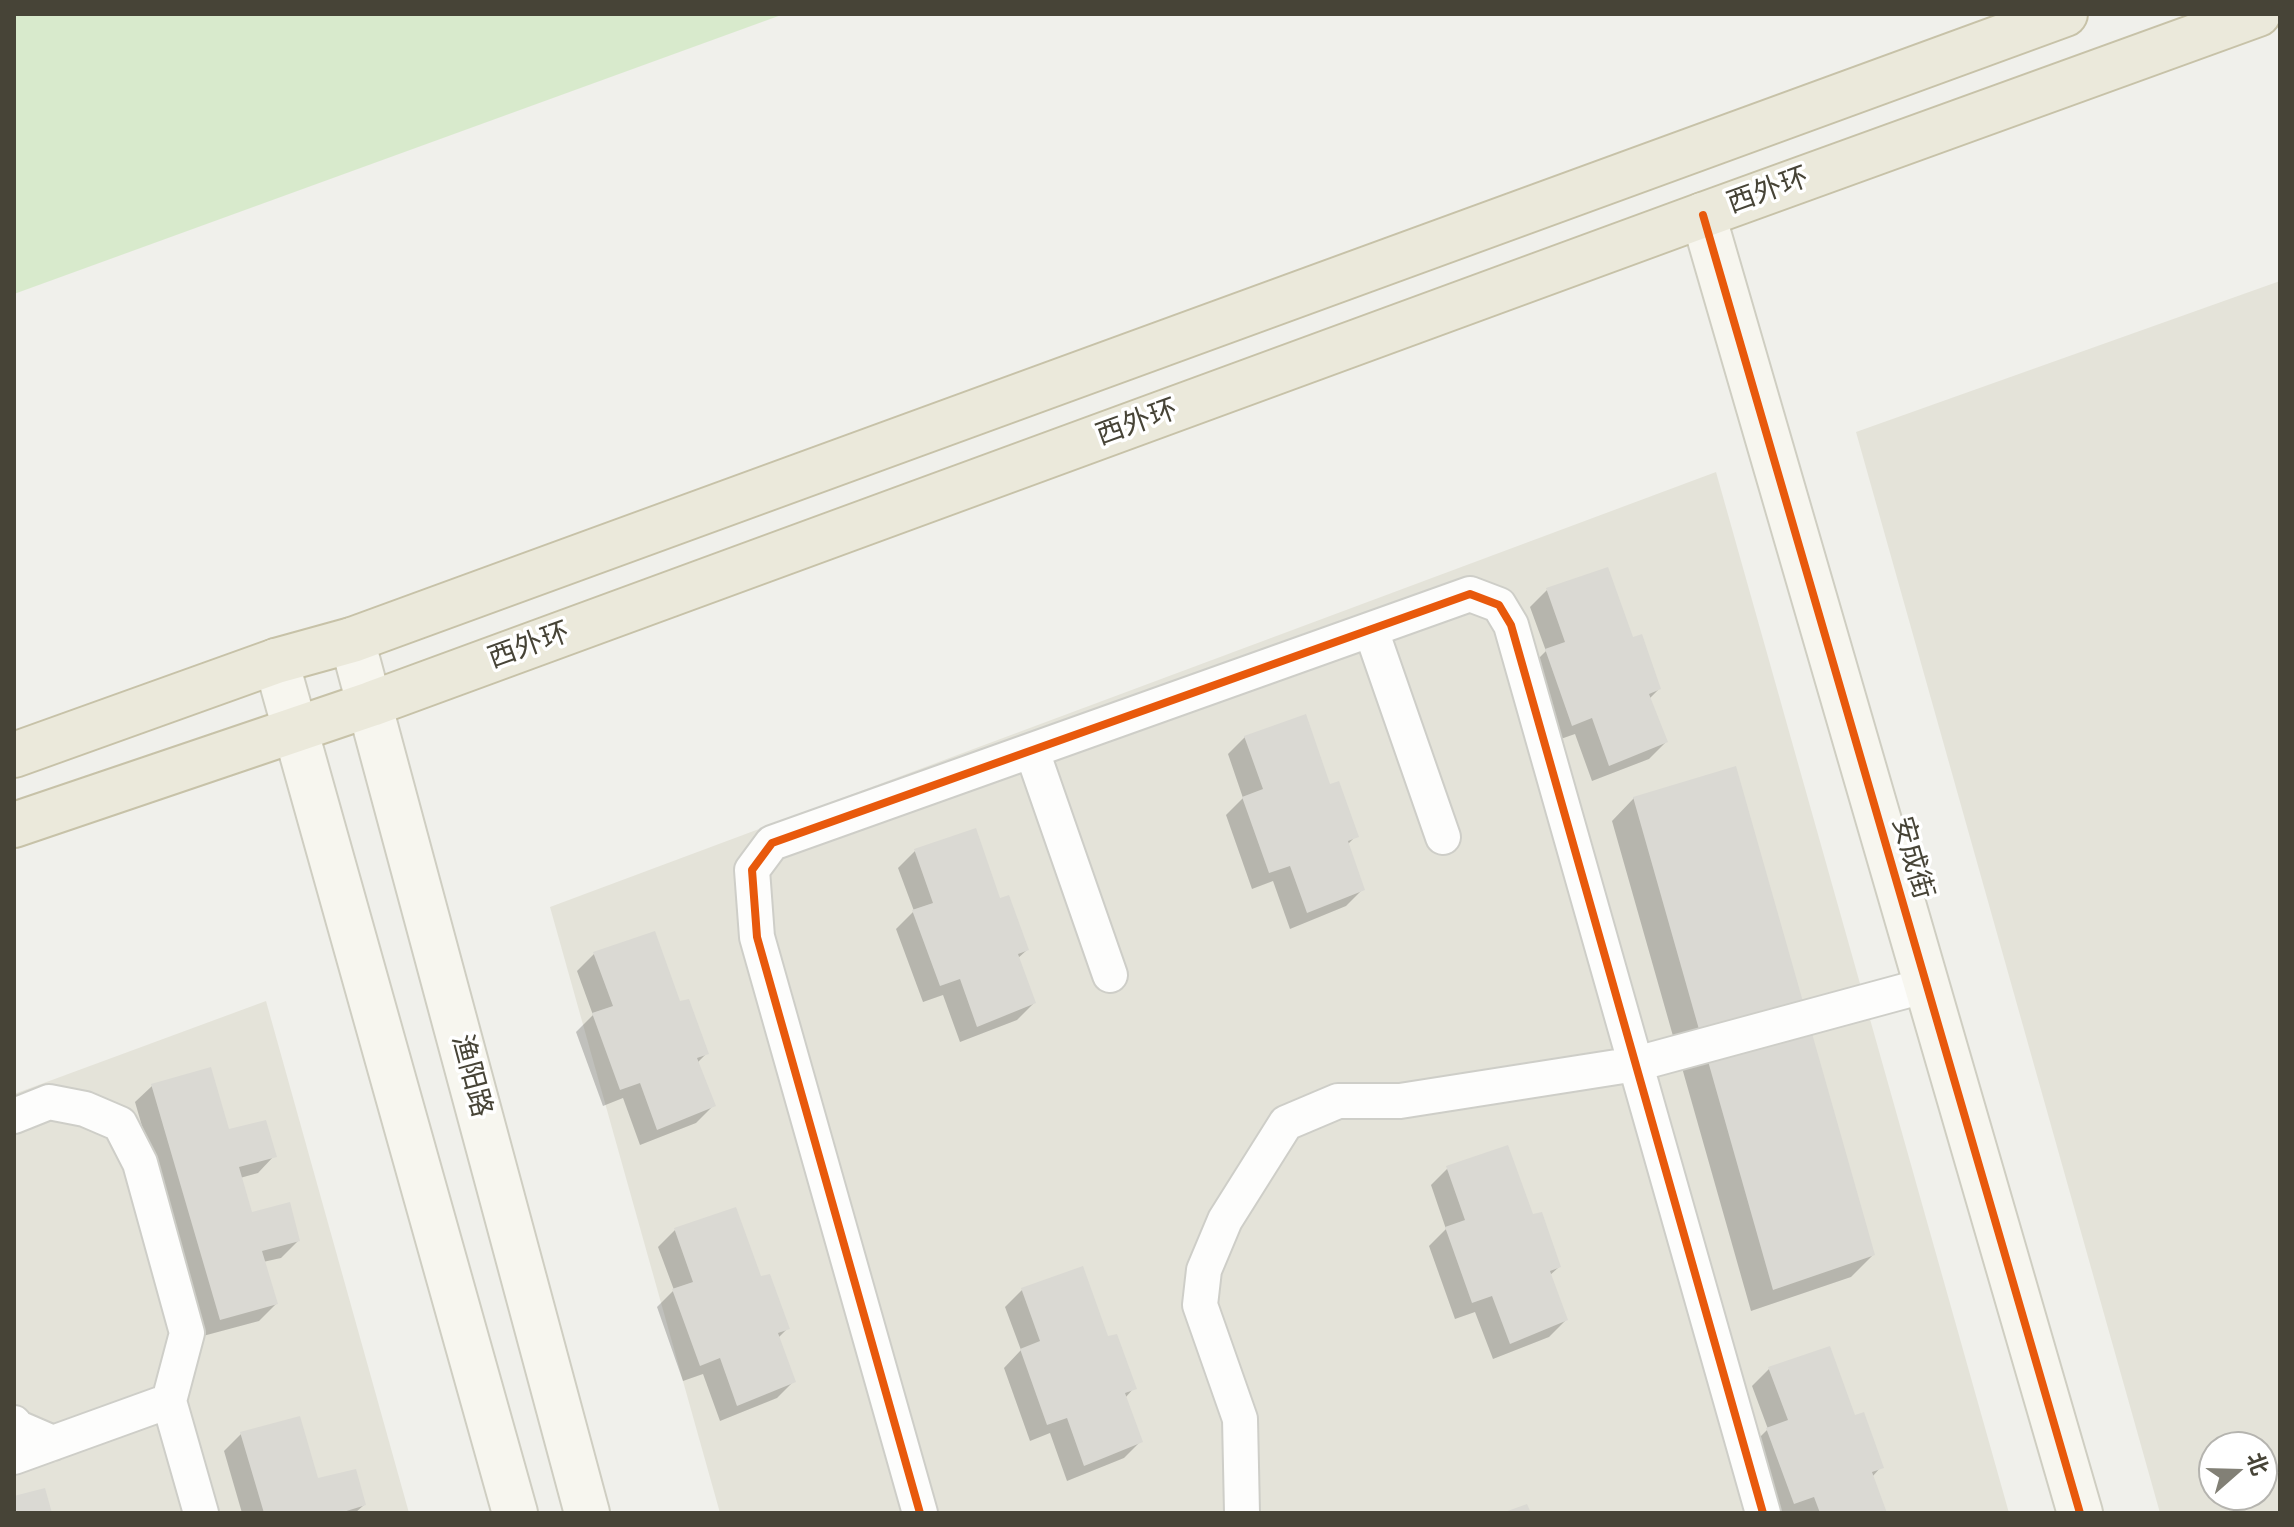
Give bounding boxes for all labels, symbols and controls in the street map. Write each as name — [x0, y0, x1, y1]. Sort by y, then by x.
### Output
street label: 西外环 — [1723, 161, 1813, 221]
street label: 西外环 — [1092, 393, 1182, 453]
street label: 西外环 — [484, 616, 574, 676]
street label: 安成街 — [1884, 813, 1940, 903]
street label: 渔阳路 — [444, 1031, 498, 1121]
north arrow — [2198, 1431, 2278, 1511]
text: 北 — [2241, 1448, 2277, 1479]

